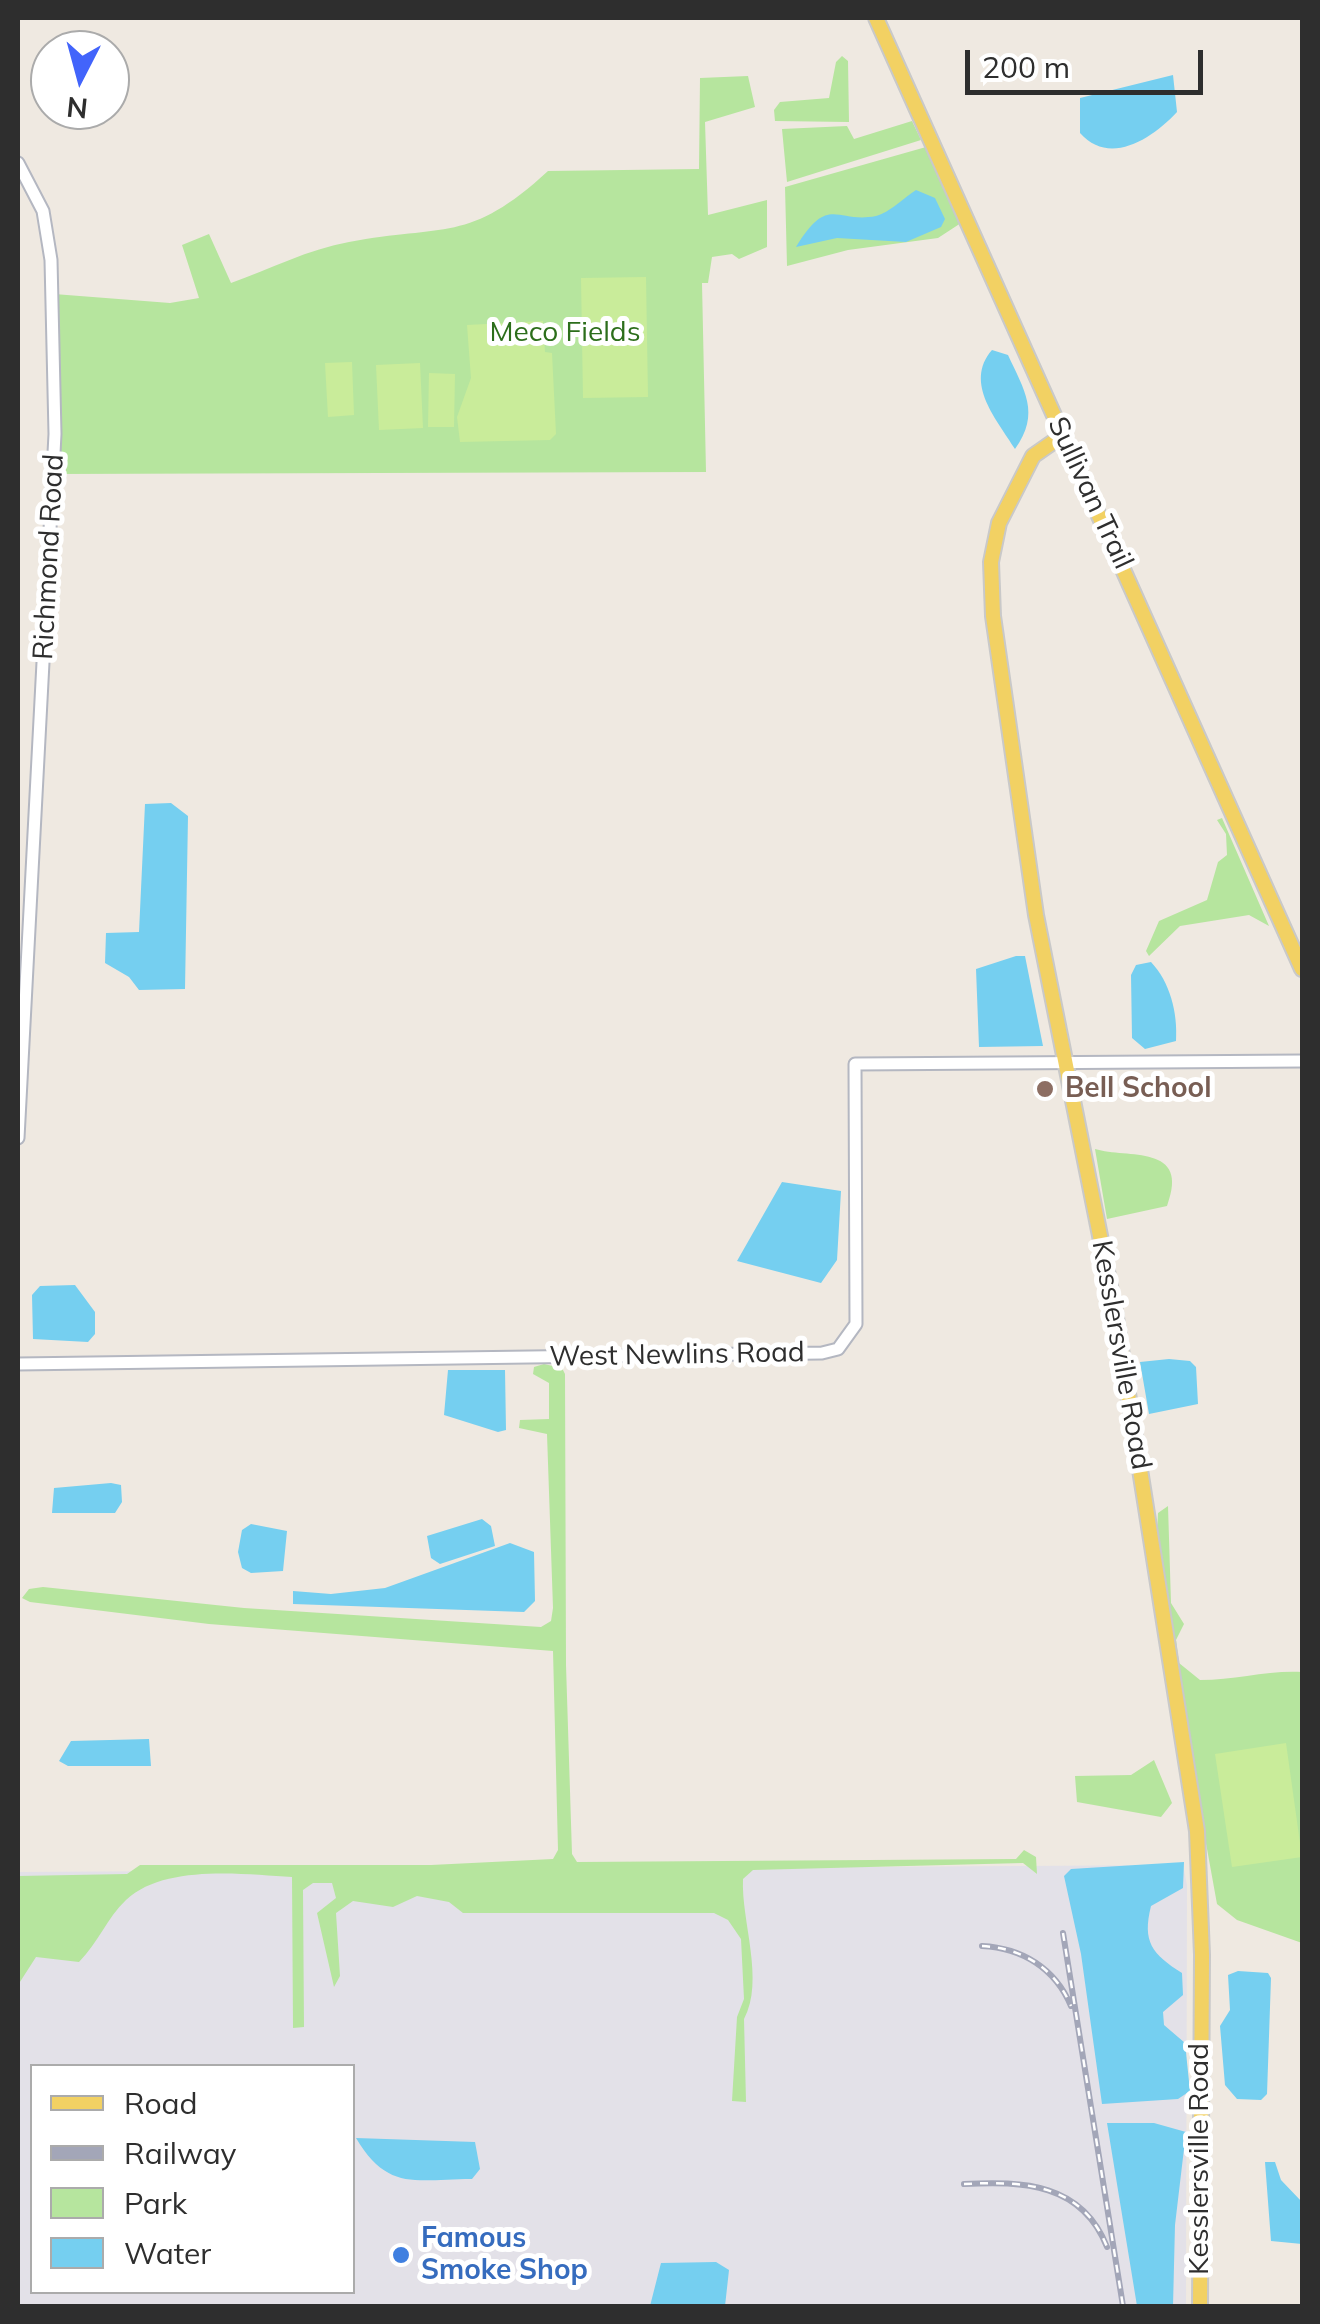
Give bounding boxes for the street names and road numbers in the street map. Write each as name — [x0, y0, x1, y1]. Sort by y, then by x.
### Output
street label: Sullivan Trail — [1040, 412, 1140, 574]
street label: Richmond Road — [27, 453, 71, 661]
street label: Kesslersville Road — [1084, 1238, 1158, 1472]
street label: West Newlins Road — [549, 1336, 805, 1374]
street label: Kesslersville Road — [1183, 2043, 1217, 2275]

